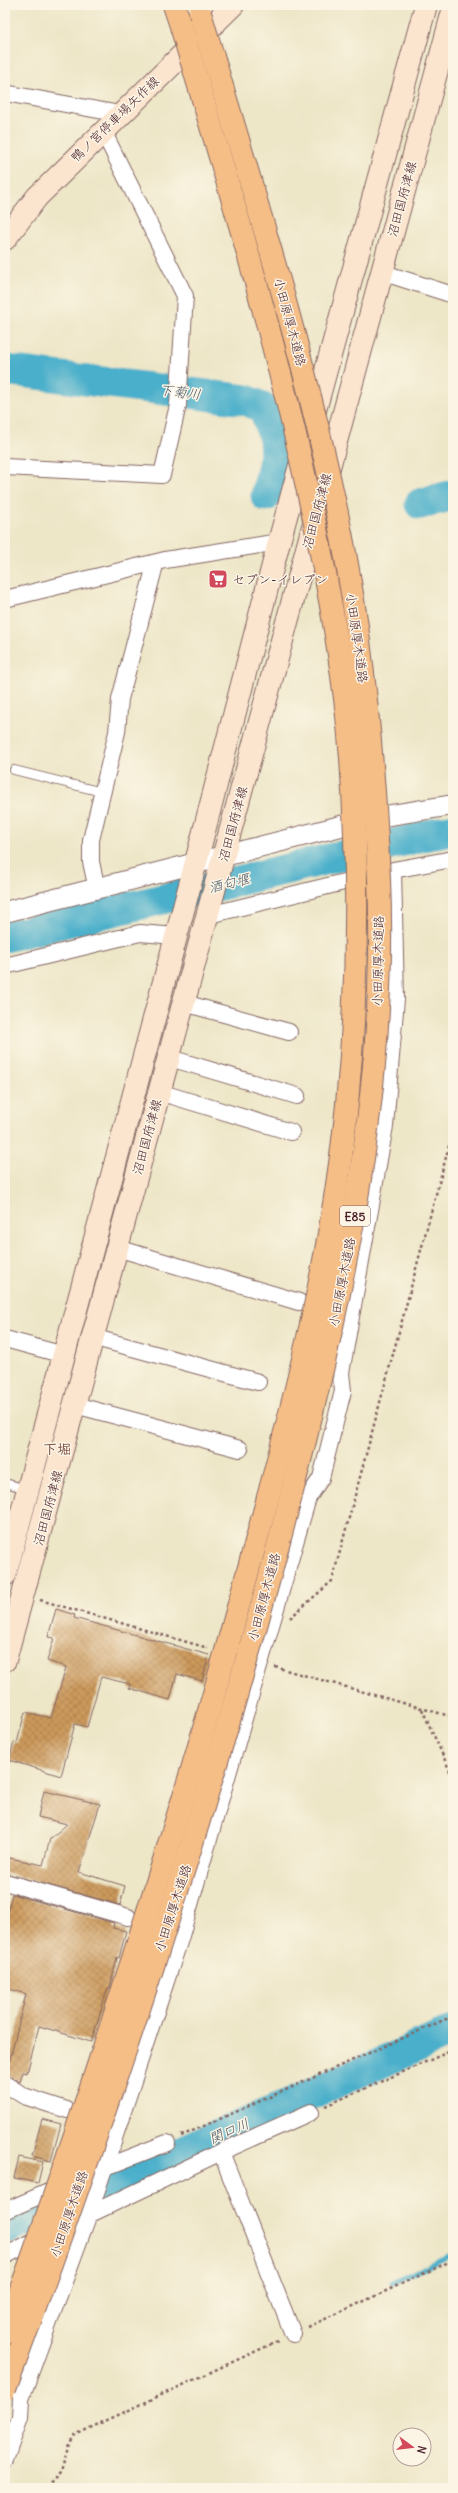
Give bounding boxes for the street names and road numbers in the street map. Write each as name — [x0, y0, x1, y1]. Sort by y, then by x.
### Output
street label: 鴨ノ宮停車場矢作線 — [67, 72, 164, 166]
street label: 沼田国府津線 — [384, 158, 421, 239]
street label: 小田原厚木道路 — [270, 276, 310, 368]
street label: 沼田国府津線 — [299, 470, 336, 551]
street label: 小田原厚木道路 — [342, 592, 372, 684]
street label: 沼田国府津線 — [215, 783, 252, 864]
street label: 小田原厚木道路 — [369, 915, 387, 1007]
street label: 沼田国府津線 — [129, 1096, 166, 1177]
road number: E85 — [340, 1206, 370, 1226]
street label: 小田原厚木道路 — [325, 1236, 359, 1328]
street label: 沼田国府津線 — [30, 1467, 67, 1548]
street label: 小田原厚木道路 — [244, 1551, 284, 1643]
street label: 小田原厚木道路 — [151, 1862, 195, 1954]
street label: 小田原厚木道路 — [46, 2168, 92, 2260]

